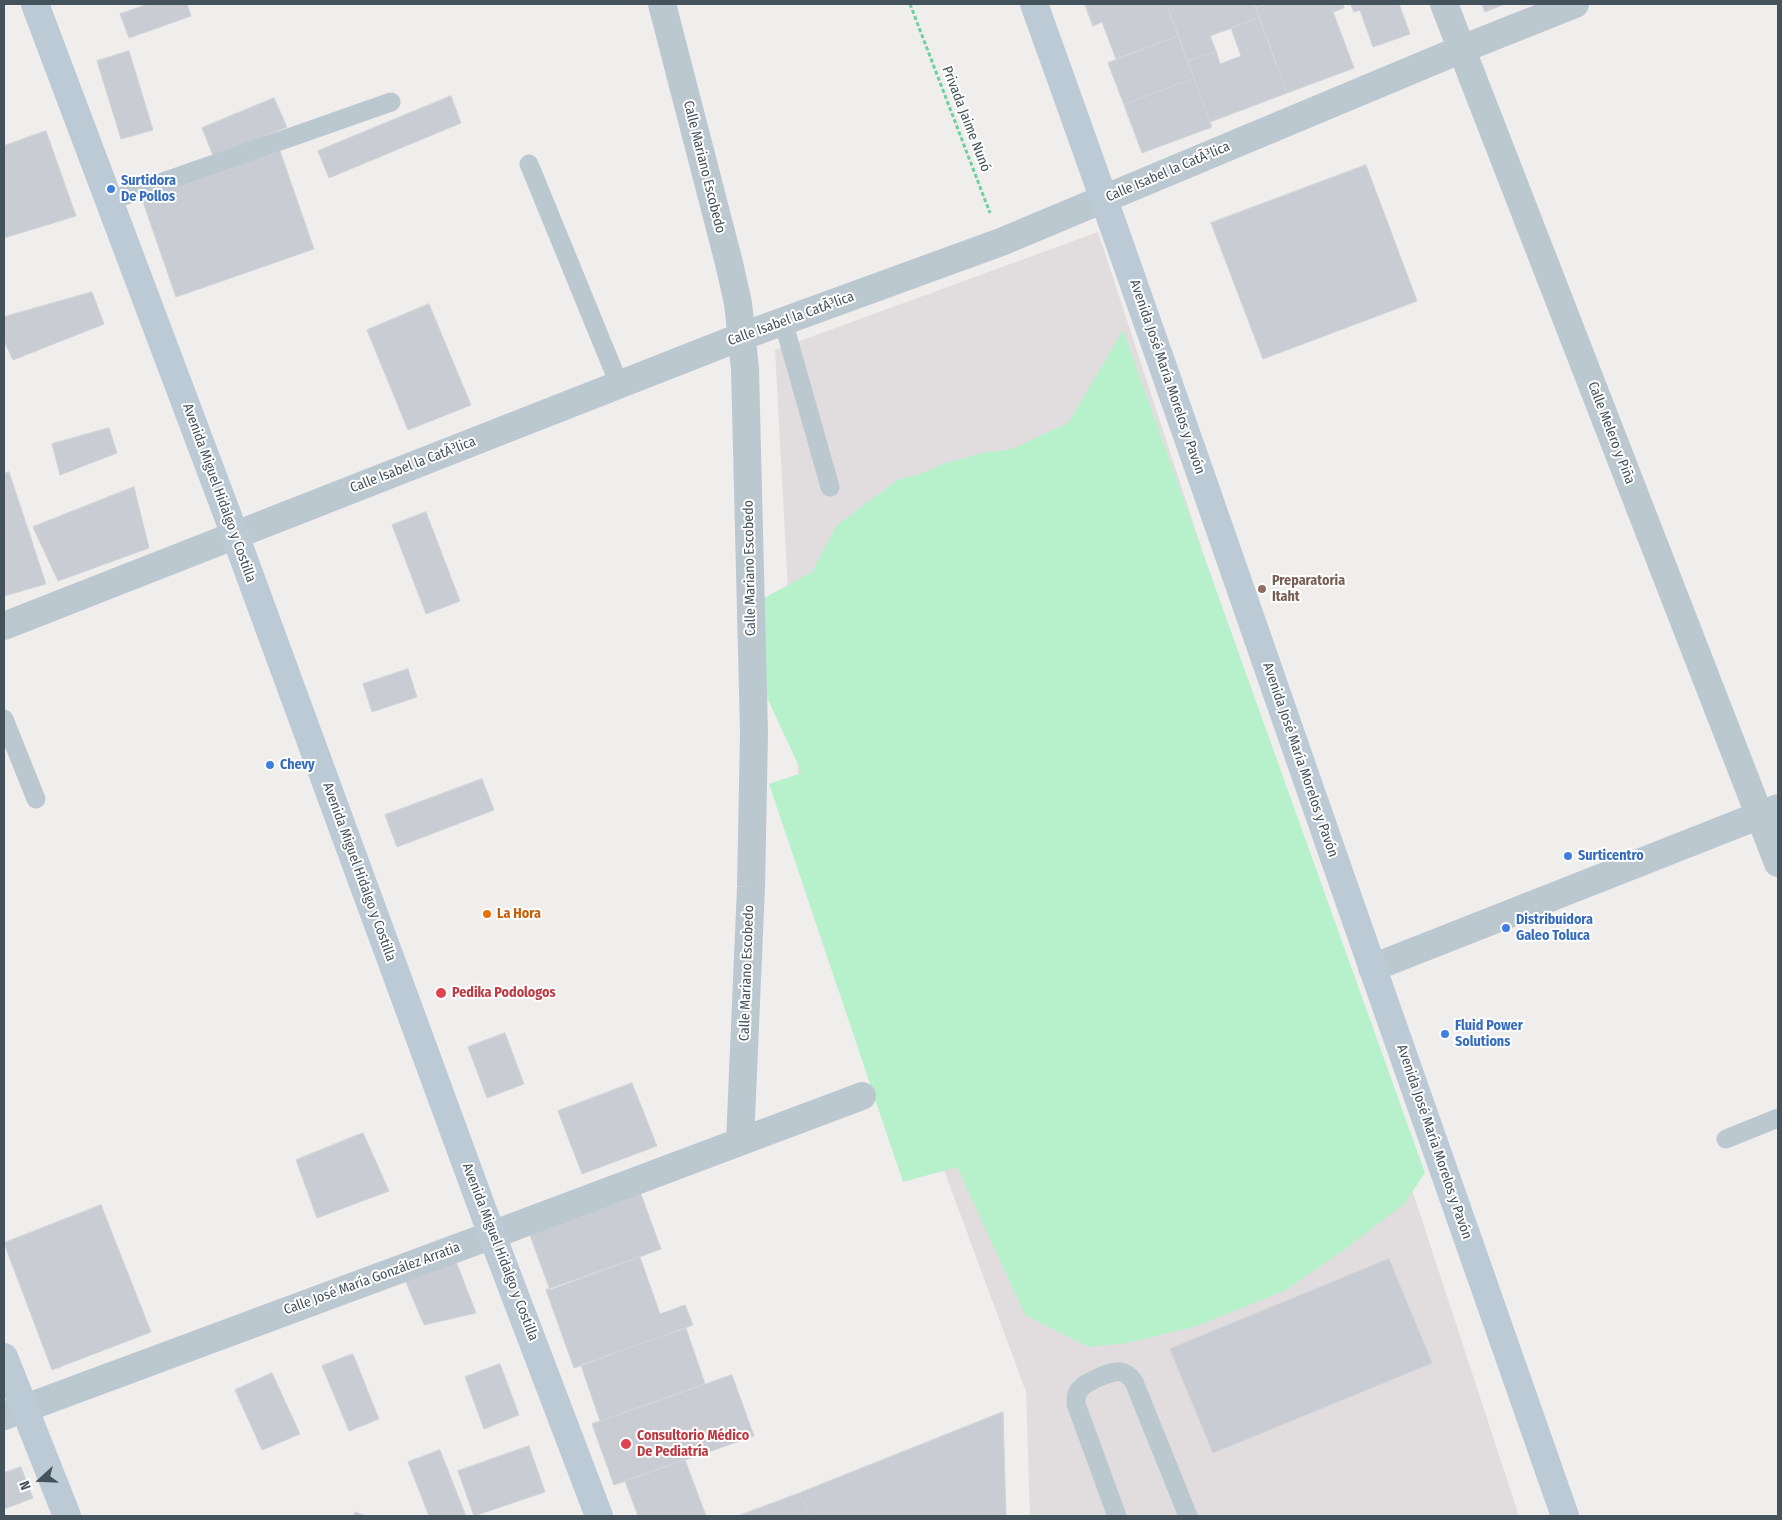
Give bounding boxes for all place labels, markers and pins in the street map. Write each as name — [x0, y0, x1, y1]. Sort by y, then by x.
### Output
place label: Surtidora De Pollos — [121, 173, 176, 206]
marker: Surtidora De Pollos — [105, 183, 117, 195]
place label: Preparatoria Itaht — [1272, 573, 1345, 606]
marker: Preparatoria Itaht — [1256, 583, 1268, 595]
place label: Chevy — [280, 757, 315, 773]
marker: Chevy — [264, 759, 276, 771]
place label: Surticentro — [1578, 848, 1644, 864]
marker: Surticentro — [1562, 850, 1574, 862]
place label: La Hora — [497, 906, 541, 922]
marker: La Hora — [481, 908, 493, 920]
place label: Distribuidora Galeo Toluca — [1516, 912, 1593, 944]
marker: Distribuidora Galeo Toluca — [1500, 922, 1512, 934]
place label: Pedika Podologos — [452, 985, 556, 1001]
marker: Pedika Podologos — [434, 986, 448, 1000]
place label: Fluid Power Solutions — [1455, 1018, 1523, 1050]
marker: Fluid Power Solutions — [1439, 1028, 1451, 1040]
place label: Consultorio Médico De Pediatría — [637, 1428, 749, 1460]
marker: Consultorio Médico De Pediatría — [619, 1437, 633, 1451]

